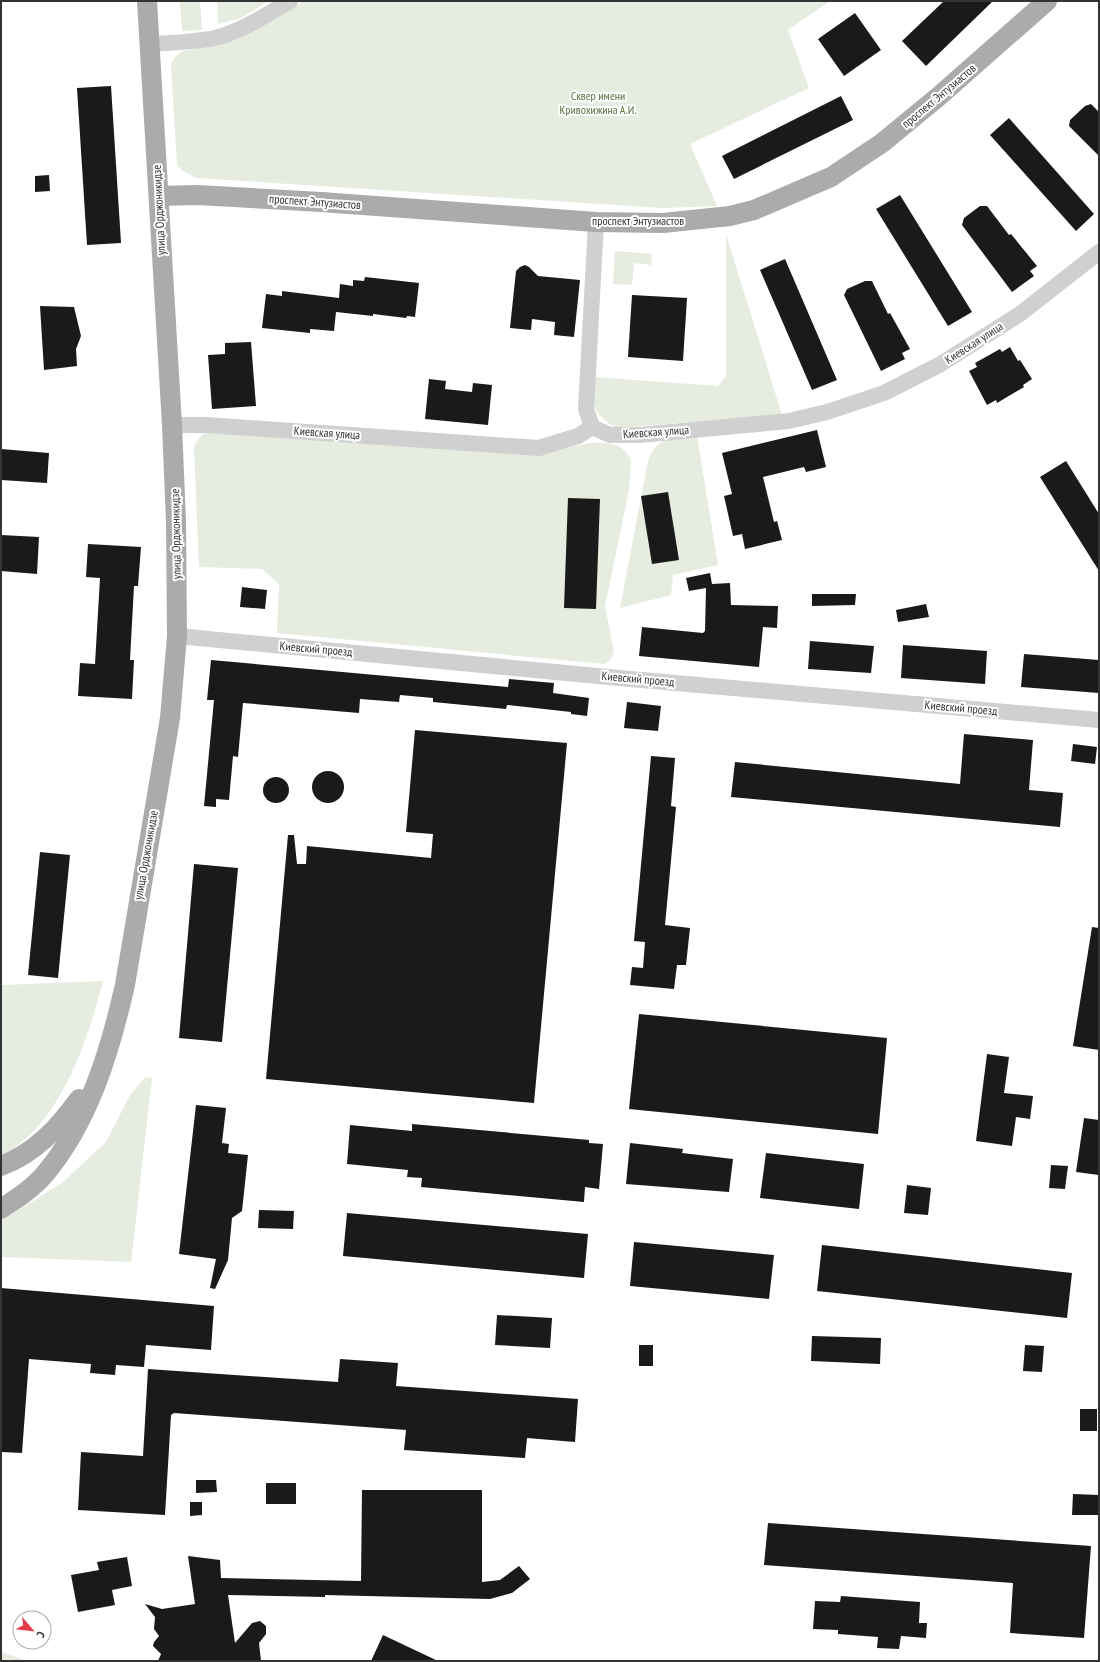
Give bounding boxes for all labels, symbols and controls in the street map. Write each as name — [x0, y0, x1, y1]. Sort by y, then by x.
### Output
street label: проспект Энтузиастов — [899, 60, 979, 131]
park label: Сквер имени Кривохижина А.И. — [559, 88, 637, 117]
street label: улица Орджоникидзе — [149, 164, 168, 256]
street label: проспект Энтузиастов — [269, 191, 362, 212]
street label: проспект Энтузиастов — [592, 213, 684, 228]
street label: Киевская улица — [942, 318, 1006, 367]
street label: Киевская улица — [622, 422, 690, 441]
street label: Киевская улица — [293, 423, 361, 442]
street label: улица Орджоникидзе — [167, 489, 184, 579]
street label: Киевский проезд — [279, 638, 354, 659]
street label: Киевский проезд — [601, 668, 676, 689]
street label: Киевский проезд — [924, 697, 999, 718]
street label: улица Орджоникидзе — [130, 809, 161, 901]
north arrow — [12, 1610, 52, 1650]
text: С — [33, 1629, 48, 1640]

